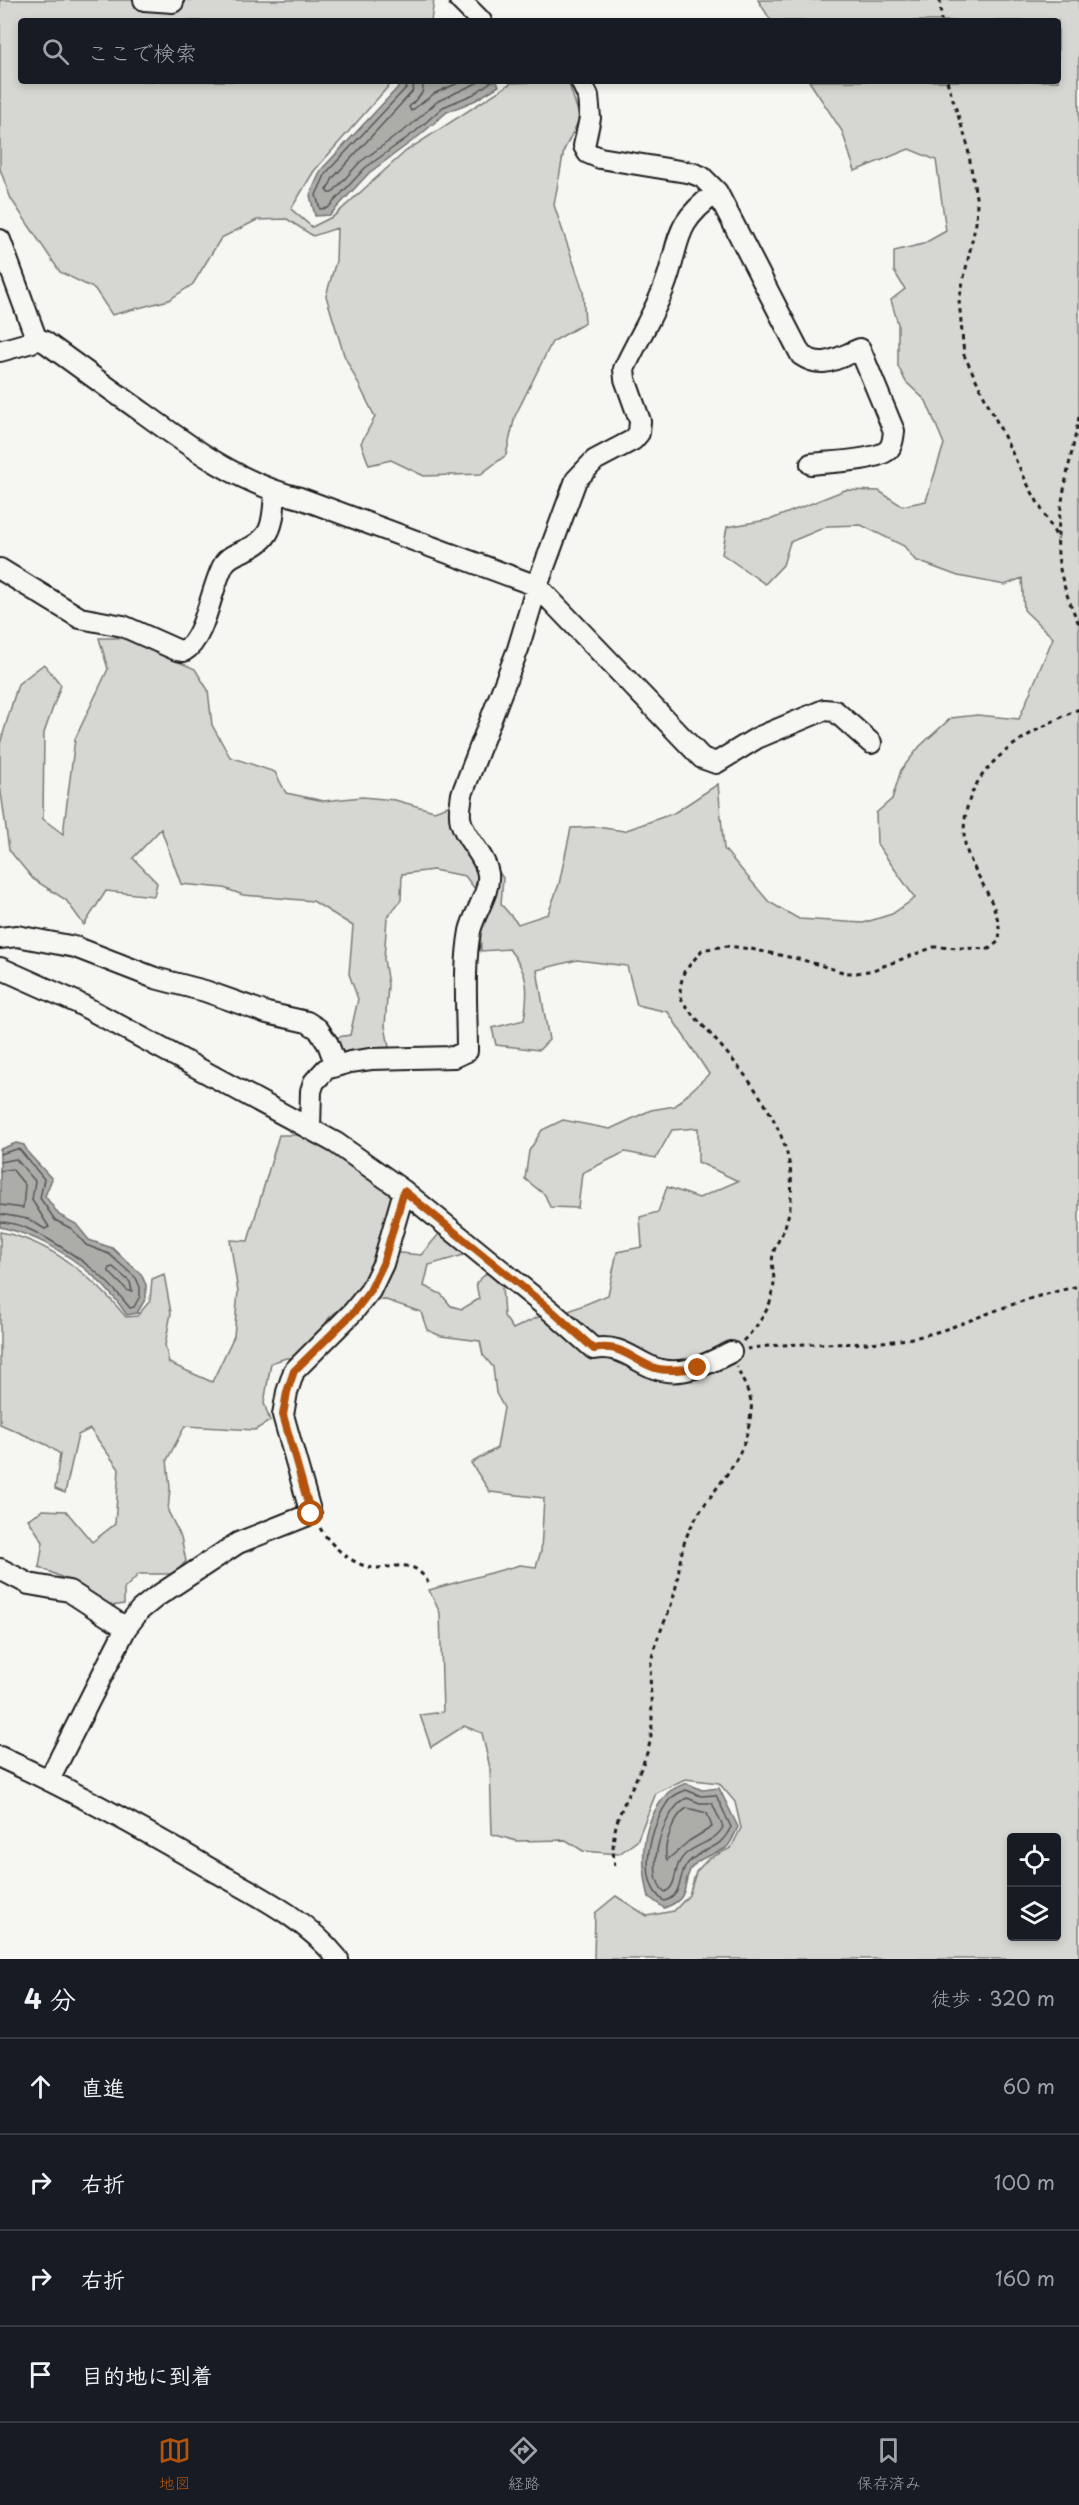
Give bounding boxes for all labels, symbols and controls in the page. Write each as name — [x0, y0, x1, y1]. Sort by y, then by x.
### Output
search box — [18, 18, 1061, 84]
icon: search — [39, 35, 72, 68]
text: ここで検索 — [87, 35, 197, 68]
route end — [684, 1354, 710, 1380]
route start — [297, 1500, 323, 1526]
map controls — [1007, 1833, 1061, 1941]
button: locate — [1007, 1833, 1061, 1887]
button: layers — [1007, 1887, 1061, 1941]
text: 4 分 — [24, 1979, 76, 2018]
text: 徒歩 · 320 m — [931, 1983, 1055, 2013]
icon: ahead — [24, 2070, 57, 2103]
text: 直進 — [81, 2070, 125, 2103]
text: 60 m — [1003, 2071, 1055, 2101]
icon: right — [24, 2166, 57, 2199]
text: 右折 — [81, 2166, 125, 2199]
text: 100 m — [994, 2167, 1055, 2197]
icon: right — [24, 2262, 57, 2295]
text: 右折 — [81, 2262, 125, 2295]
text: 160 m — [995, 2263, 1055, 2293]
icon: arrive — [24, 2358, 57, 2391]
text: 目的地に到着 — [81, 2358, 213, 2391]
tab: 地図 — [158, 2434, 191, 2494]
tab: 経路 — [507, 2434, 540, 2494]
tab: 保存済み — [857, 2434, 921, 2494]

